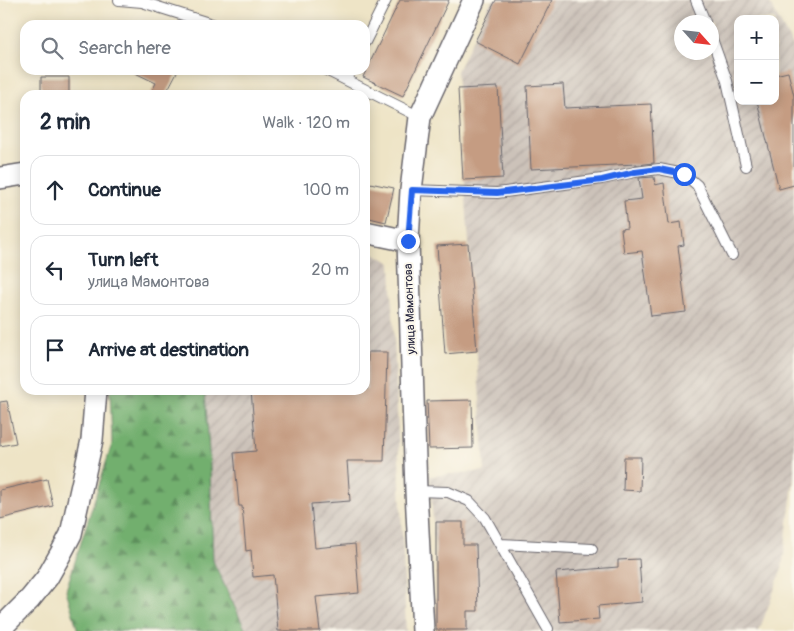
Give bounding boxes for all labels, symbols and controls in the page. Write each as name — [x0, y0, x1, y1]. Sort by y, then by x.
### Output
north arrow — [674, 15, 719, 60]
map controls — [734, 15, 779, 105]
button: + — [734, 15, 779, 60]
search box — [20, 20, 370, 75]
icon: search — [38, 34, 66, 62]
text: Search here — [78, 36, 171, 60]
button: − — [734, 60, 779, 105]
text: 2 min — [40, 109, 90, 136]
text: Walk · 120 m — [262, 113, 350, 133]
route start — [673, 163, 696, 186]
icon: ahead — [41, 176, 69, 204]
text: Continue — [88, 178, 161, 202]
text: 100 m — [303, 180, 349, 200]
route end — [397, 230, 420, 253]
text: Turn left — [88, 248, 158, 272]
icon: left — [41, 256, 69, 284]
text: 20 m — [311, 260, 349, 280]
street label: улица Мамонтова — [401, 263, 419, 356]
text: улица Мамонтова — [88, 272, 209, 292]
icon: arrive — [41, 336, 69, 364]
text: Arrive at destination — [88, 338, 249, 362]

